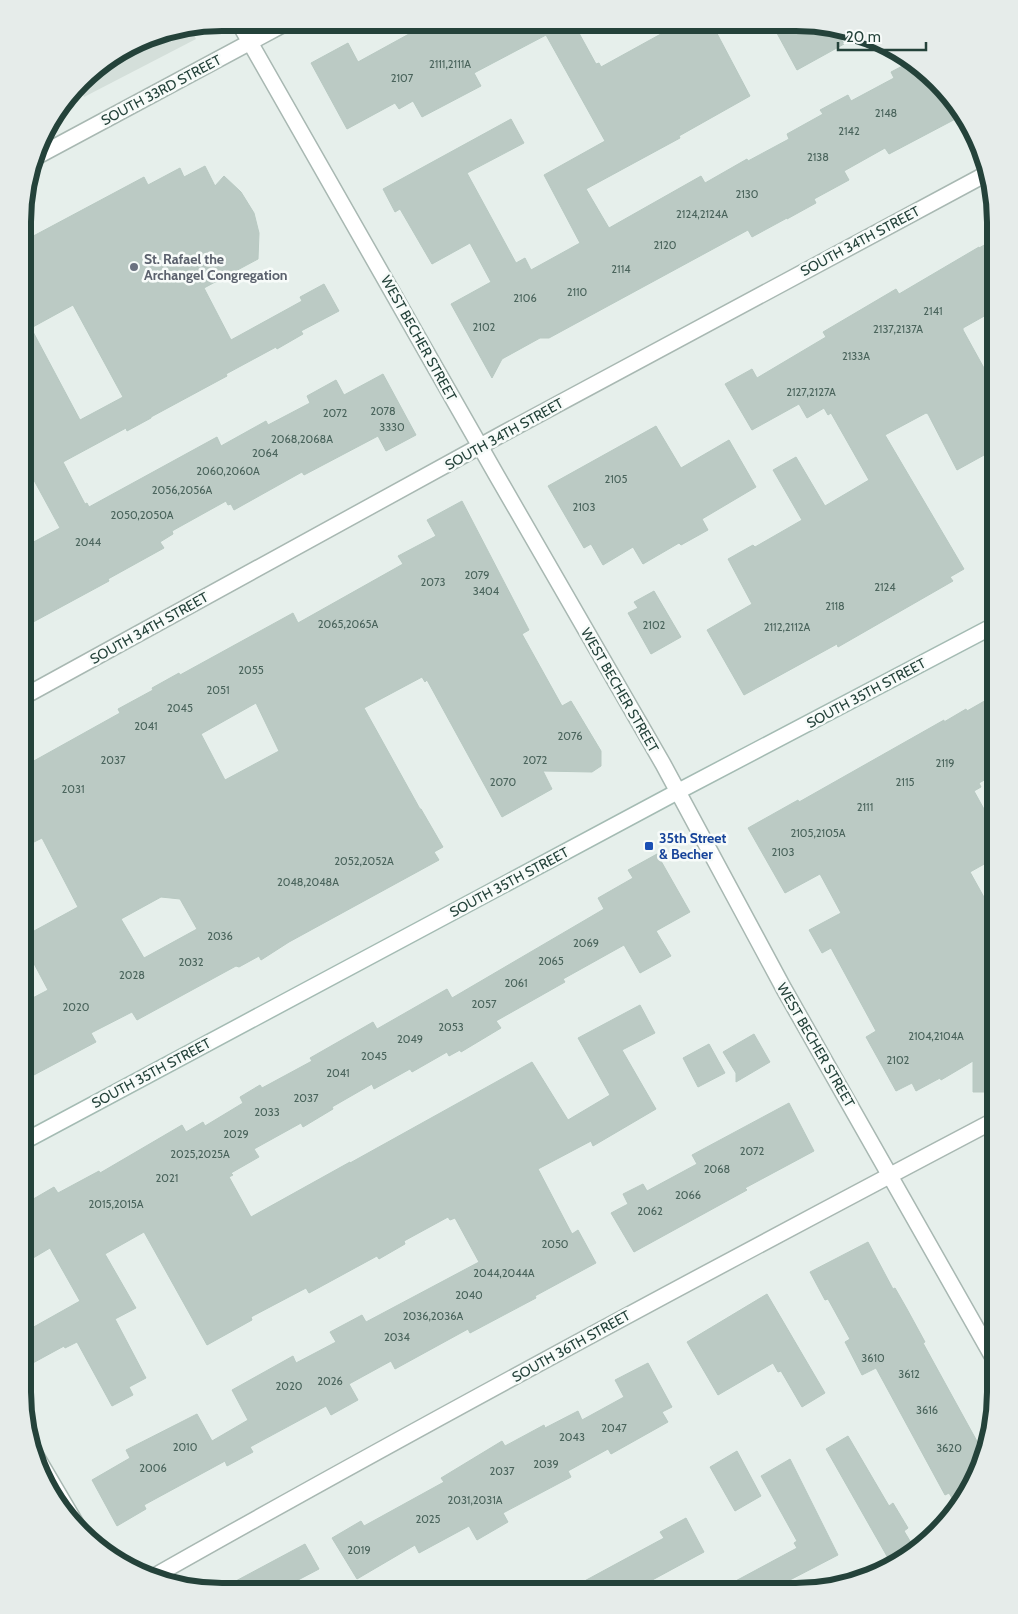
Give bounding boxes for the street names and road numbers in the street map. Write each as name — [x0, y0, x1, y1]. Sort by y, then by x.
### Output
street label: SOUTH 33RD STREET — [98, 50, 225, 129]
street label: SOUTH 34TH STREET — [797, 202, 923, 280]
street label: WEST BECHER STREET — [377, 272, 461, 404]
street label: SOUTH 34TH STREET — [442, 394, 567, 474]
street label: SOUTH 34TH STREET — [87, 588, 212, 668]
street label: WEST BECHER STREET — [577, 625, 663, 756]
street label: SOUTH 35TH STREET — [803, 654, 929, 732]
street label: SOUTH 35TH STREET — [446, 843, 572, 921]
street label: WEST BECHER STREET — [773, 980, 859, 1111]
street label: SOUTH 35TH STREET — [88, 1034, 214, 1112]
street label: SOUTH 36TH STREET — [509, 1306, 634, 1386]

